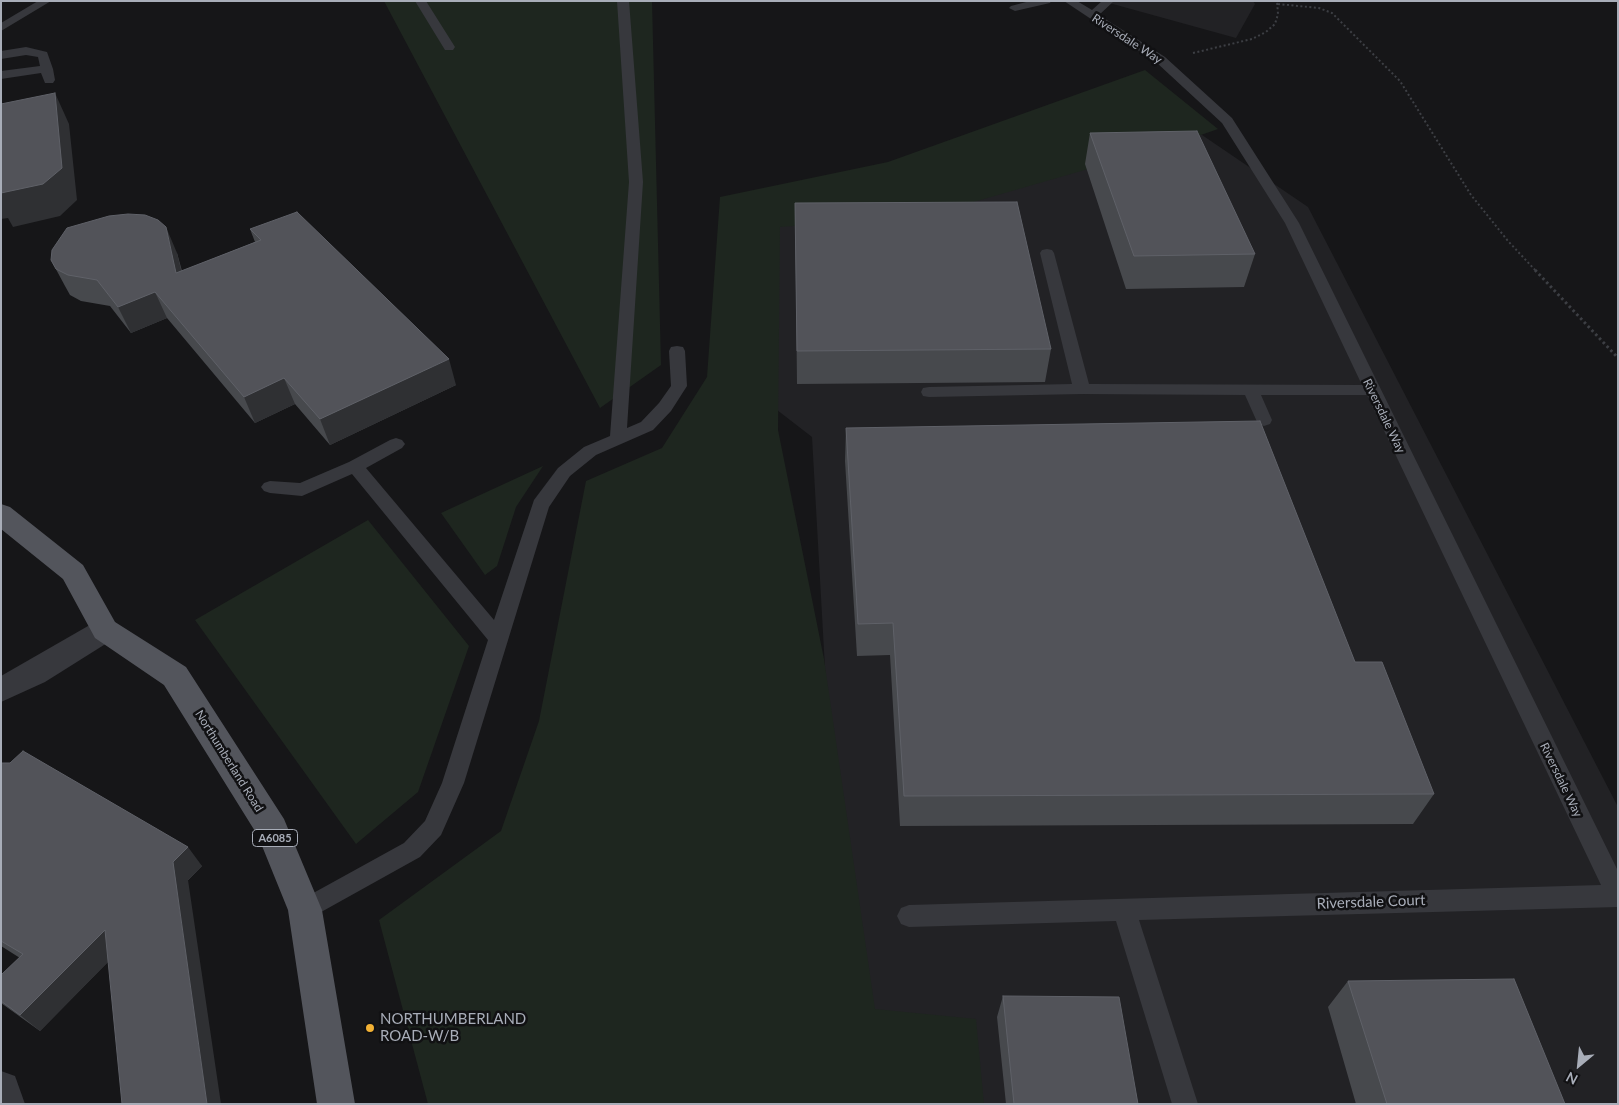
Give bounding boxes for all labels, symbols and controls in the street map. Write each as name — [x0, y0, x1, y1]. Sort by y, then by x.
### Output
street label: Riversdale Way — [1089, 11, 1165, 67]
street label: Riversdale Way — [1360, 376, 1408, 456]
street label: Northumberland Road — [192, 708, 266, 814]
street label: Riversdale Way — [1537, 740, 1585, 820]
road number: A6085 — [252, 830, 298, 846]
street label: Riversdale Court — [1316, 891, 1426, 913]
place label: NORTHUMBERLAND ROAD-W/B — [380, 1010, 526, 1045]
marker: NORTHUMBERLAND ROAD-W/B — [364, 1022, 376, 1034]
north arrow — [1554, 1040, 1604, 1090]
text: N — [1563, 1069, 1580, 1089]

